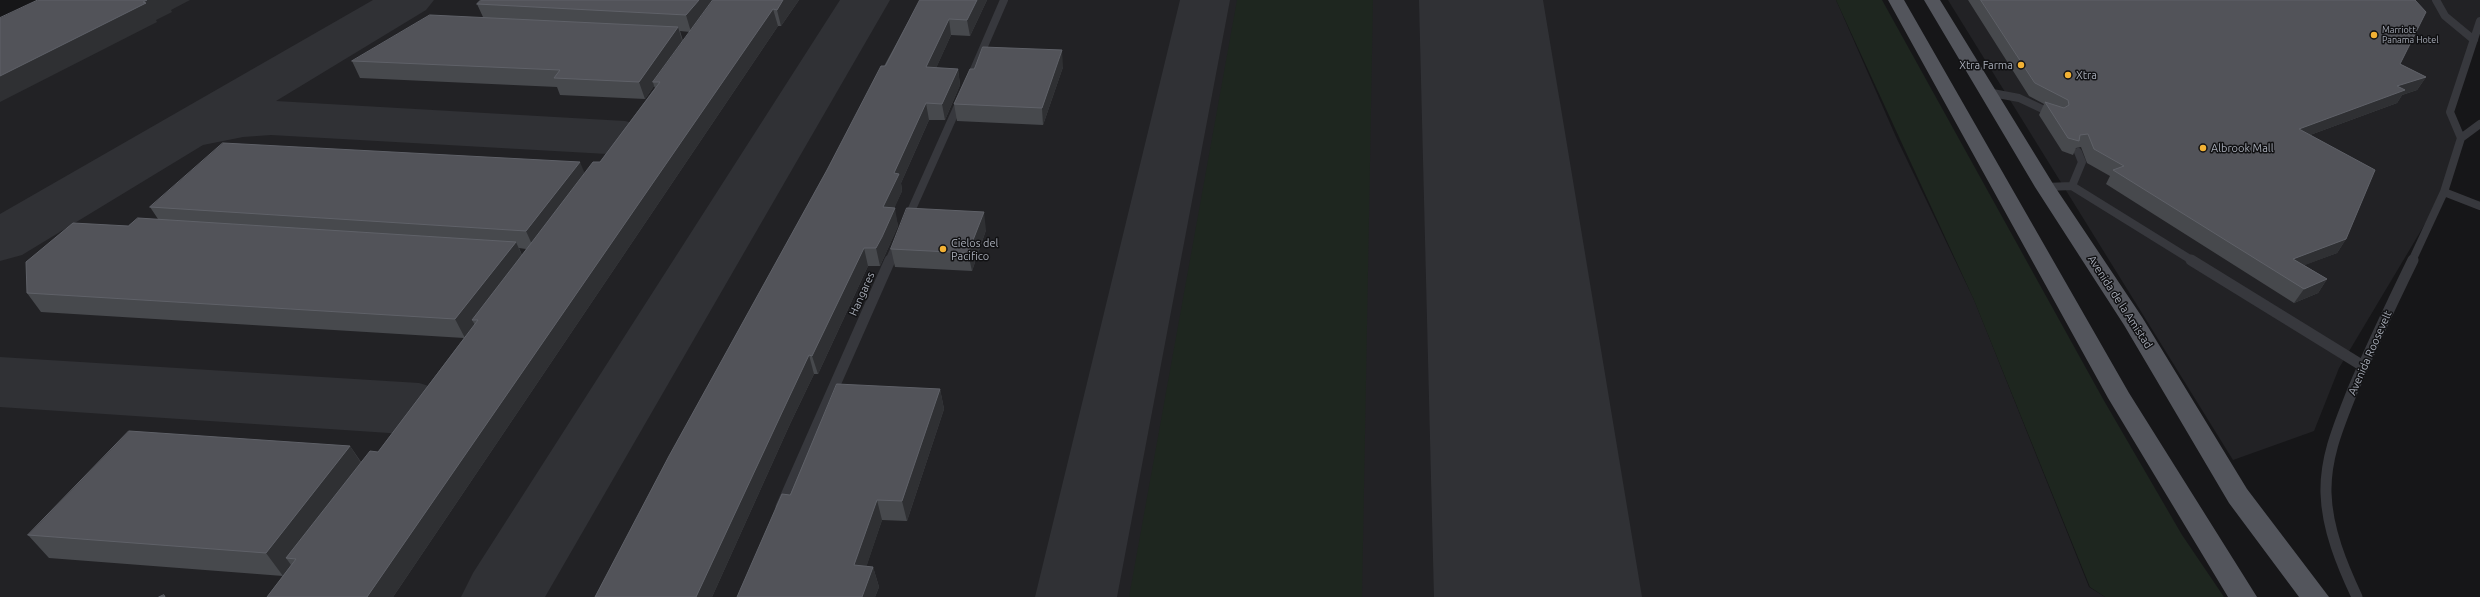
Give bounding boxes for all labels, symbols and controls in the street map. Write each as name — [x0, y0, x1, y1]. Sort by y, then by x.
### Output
place label: Marriott Panama Hotel — [2382, 25, 2439, 46]
marker: Marriott Panama Hotel — [2369, 30, 2379, 40]
place label: Xtra Farma — [1959, 58, 2013, 72]
marker: Xtra Farma — [2016, 60, 2026, 70]
place label: Xtra — [2076, 68, 2097, 82]
marker: Xtra — [2063, 70, 2073, 80]
place label: Albrook Mall — [2211, 141, 2274, 155]
marker: Albrook Mall — [2198, 143, 2208, 153]
place label: Cielos del Pacifico — [951, 236, 998, 262]
marker: Cielos del Pacifico — [938, 244, 948, 254]
street label: Avenida de la Amistad — [2085, 253, 2155, 351]
street label: Hangares — [846, 270, 878, 318]
street label: Avenida Roosevelt — [2345, 309, 2395, 397]

